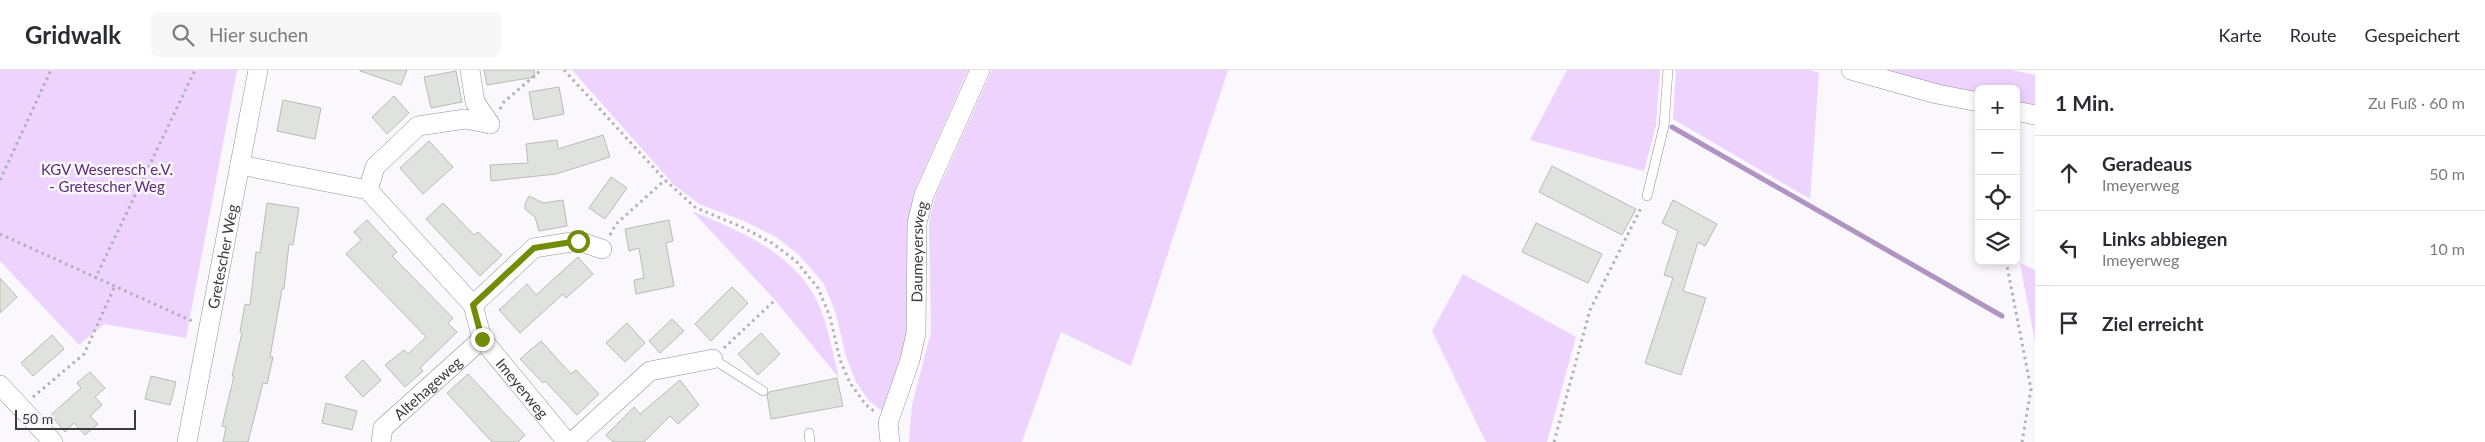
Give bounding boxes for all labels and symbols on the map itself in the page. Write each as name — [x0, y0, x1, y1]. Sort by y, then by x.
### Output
park label: KGV Weseresch e.V. - Gretescher Weg — [41, 160, 173, 195]
street label: Daumeyersweg — [907, 199, 931, 303]
street label: Gretescher Weg — [204, 202, 241, 310]
route start — [567, 230, 590, 253]
route end — [471, 328, 494, 351]
street label: Altehageweg — [390, 352, 466, 423]
street label: Imeyerweg — [493, 354, 553, 422]
scale bar — [15, 407, 136, 430]

